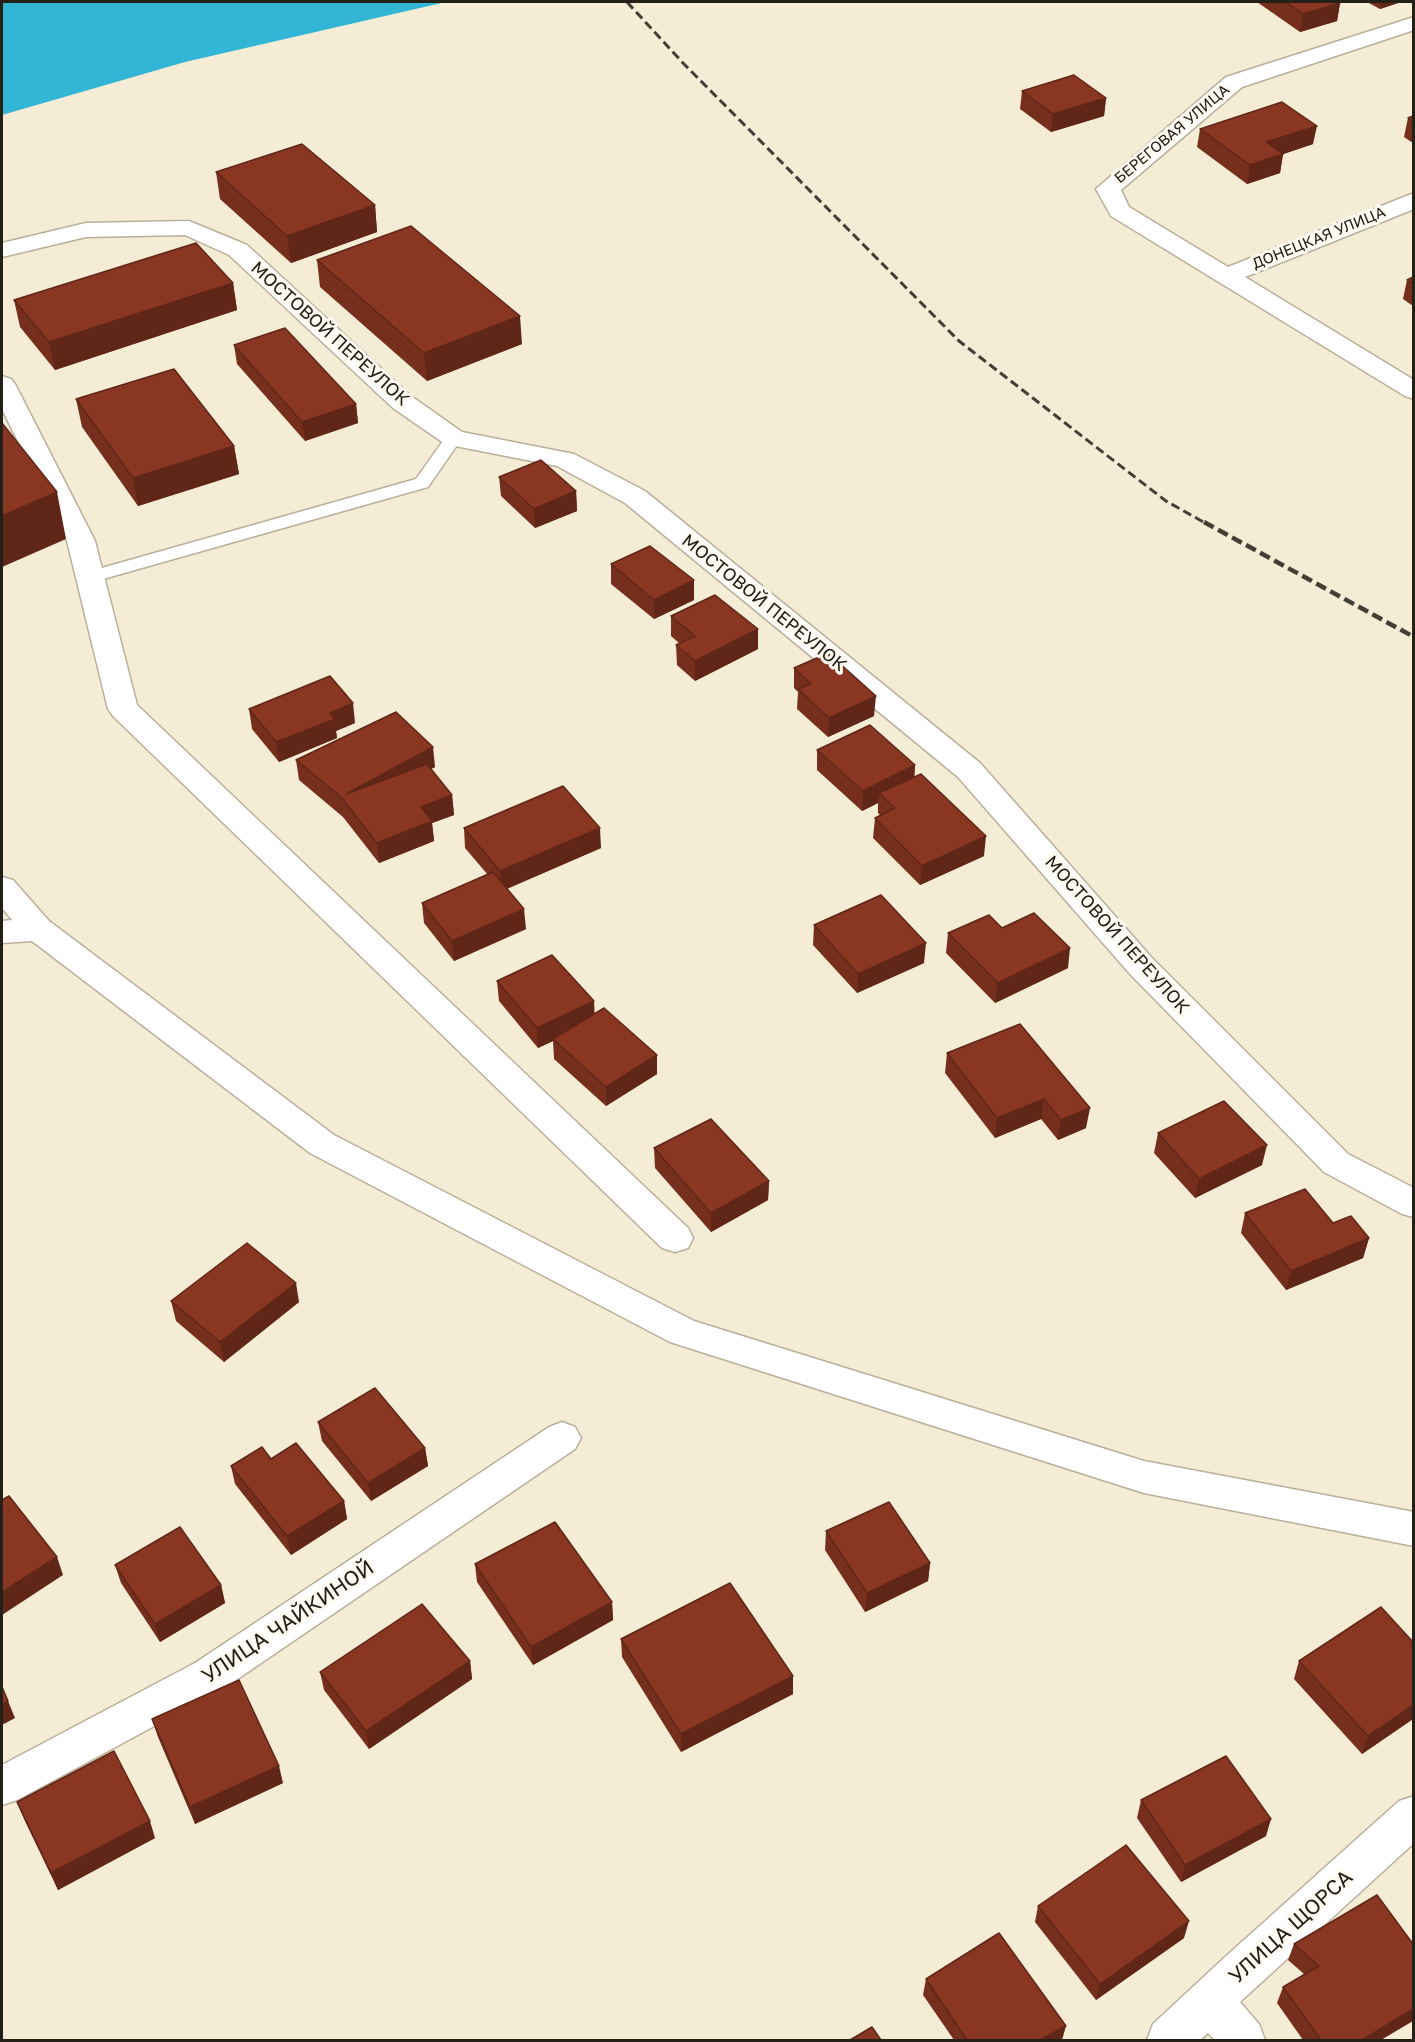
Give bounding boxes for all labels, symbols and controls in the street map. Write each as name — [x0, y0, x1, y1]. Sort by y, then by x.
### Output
street label: БЕРЕГОВАЯ УЛИЦА — [1111, 81, 1233, 187]
street label: ДОНЕЦКАЯ УЛИЦА — [1250, 203, 1388, 273]
street label: МОСТОВОЙ ПЕРЕУЛОК — [246, 257, 414, 411]
street label: МОСТОВОЙ ПЕРЕУЛОК — [677, 530, 851, 676]
street label: МОСТОВОЙ ПЕРЕУЛОК — [1040, 851, 1194, 1019]
street label: УЛИЦА ЧАЙКИНОЙ — [197, 1555, 379, 1689]
street label: УЛИЦА ЩОРСА — [1224, 1865, 1358, 1989]

